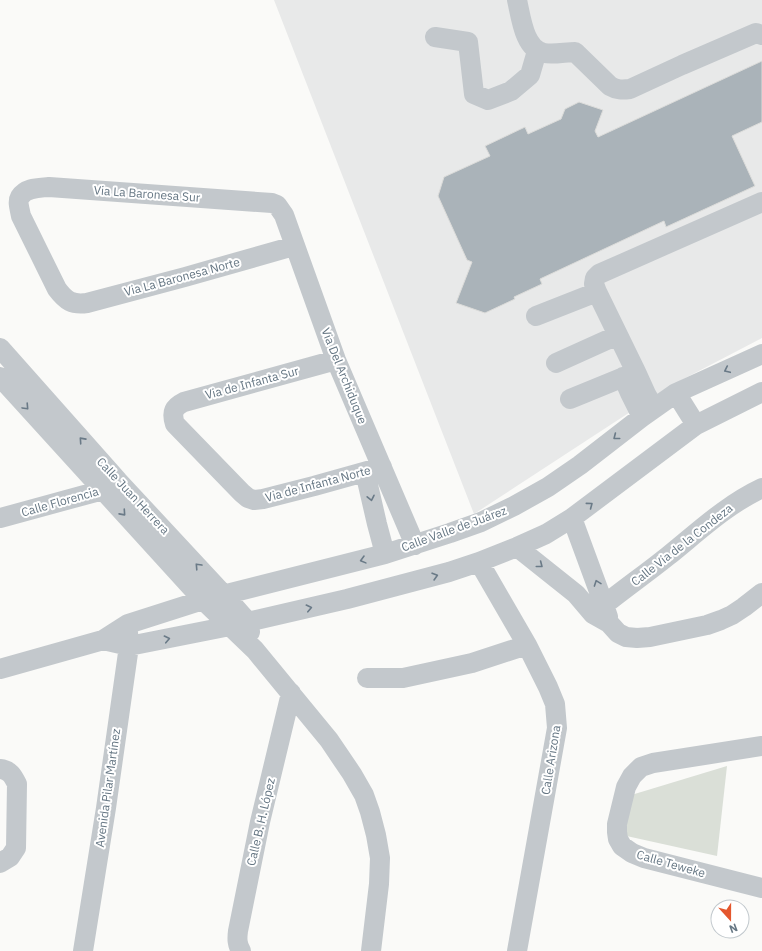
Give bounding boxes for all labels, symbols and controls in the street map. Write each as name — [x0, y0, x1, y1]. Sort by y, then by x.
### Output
street label: Via La Baronesa Sur — [93, 182, 201, 205]
street label: Via La Baronesa Norte — [122, 254, 242, 299]
street label: Via Del Archiduque — [318, 326, 371, 426]
street label: Via de Infanta Sur — [203, 363, 301, 402]
one-way arrow — [723, 365, 731, 373]
one-way arrow — [21, 402, 28, 409]
one-way arrow — [613, 433, 620, 440]
one-way arrow — [79, 437, 86, 445]
street label: Calle Juan Herrera — [94, 454, 173, 538]
street label: Via de Infanta Norte — [264, 462, 373, 505]
street label: Calle Florencia — [20, 483, 101, 520]
one-way arrow — [366, 495, 375, 501]
street label: Calle Vía de la Condeza — [628, 500, 736, 589]
street label: Calle Valle de Juárez — [399, 502, 509, 555]
one-way arrow — [586, 502, 593, 509]
one-way arrow — [119, 508, 126, 515]
one-way arrow — [360, 555, 367, 564]
one-way arrow — [535, 561, 542, 568]
one-way arrow — [195, 563, 203, 571]
one-way arrow — [431, 572, 438, 581]
one-way arrow — [593, 580, 601, 587]
one-way arrow — [305, 604, 312, 613]
one-way arrow — [164, 635, 170, 643]
street label: Calle Arizona — [538, 723, 563, 796]
street label: Avenida Pilar Martínez — [92, 727, 123, 848]
street label: Calle B. H. López — [243, 776, 278, 867]
street label: Calle Teweke — [635, 847, 708, 881]
north arrow — [710, 899, 750, 939]
text: N — [727, 920, 740, 936]

